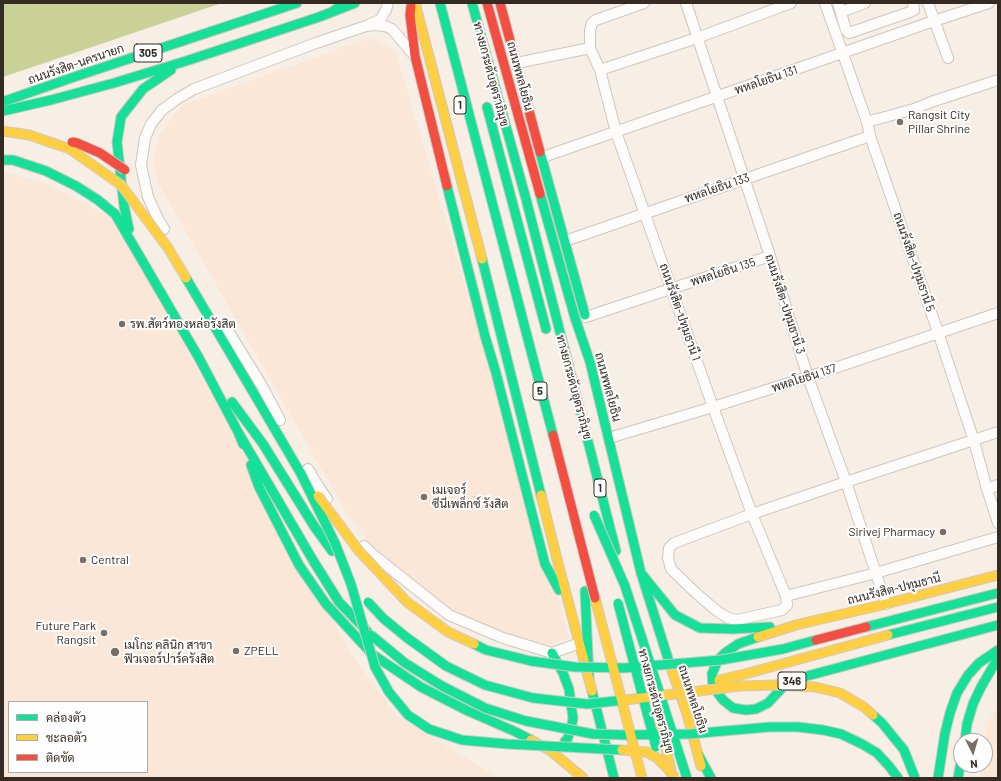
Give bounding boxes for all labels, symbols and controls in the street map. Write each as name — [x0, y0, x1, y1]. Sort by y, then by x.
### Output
street label: ทางยกระดับอุตราภิมุข — [470, 20, 512, 128]
street label: ถนนพหลโยธิน — [504, 40, 536, 112]
street label: ถนนรังสิต-นครนายก — [26, 41, 126, 87]
road number: 305 — [134, 44, 162, 62]
street label: พหลโยธิน 131 — [733, 62, 799, 98]
road number: 1 — [454, 96, 466, 114]
place label: Rangsit City Pillar Shrine — [908, 108, 970, 136]
marker: Rangsit City Pillar Shrine — [895, 117, 905, 127]
street label: พหลโยธิน 133 — [683, 170, 751, 206]
street label: ถนนรังสิต-ปทุมธานี 5 — [890, 210, 938, 314]
street label: ถนนรังสิต-ปทุมธานี 3 — [762, 252, 808, 356]
street label: พหลโยธิน 135 — [689, 255, 757, 289]
street label: ถนนรังสิต-ปทุมธานี 1 — [657, 261, 703, 363]
place label: รพ.สัตว์ทองหล่อรังสิต — [130, 317, 236, 331]
marker: รพ.สัตว์ทองหล่อรังสิต — [117, 319, 127, 329]
street label: ทางยกระดับอุตราภิมุข — [553, 333, 595, 441]
street label: ถนนพหลโยธิน — [592, 351, 624, 423]
street label: พหลโยธิน 137 — [770, 361, 838, 395]
road number: 5 — [533, 382, 547, 400]
road number: 1 — [594, 479, 606, 497]
place label: เมเจอร์ ซีนีเพล็กซ์ รังสิต — [432, 483, 509, 511]
marker: เมเจอร์ ซีนีเพล็กซ์ รังสิต — [419, 492, 429, 502]
place label: Sirivej Pharmacy — [848, 525, 935, 539]
marker: Sirivej Pharmacy — [938, 527, 948, 537]
place label: Central — [91, 553, 129, 567]
marker: Central — [78, 555, 88, 565]
street label: ถนนรังสิต-ปทุมธานี — [846, 570, 942, 608]
place label: Future Park Rangsit — [35, 619, 96, 647]
marker: Future Park Rangsit — [99, 628, 109, 638]
place label: เมโกะ คลินิก สาขา ฟิวเจอร์ปาร์ครังสิต — [124, 638, 214, 666]
place label: ZPELL — [244, 644, 279, 658]
marker: เมโกะ คลินิก สาขา ฟิวเจอร์ปาร์ครังสิต — [109, 646, 121, 658]
marker: ZPELL — [231, 646, 241, 656]
street label: ทางยกระดับอุตราภิมุข — [635, 647, 677, 755]
street label: ถนนพหลโยธิน — [675, 663, 711, 735]
road number: 346 — [778, 672, 806, 690]
legend — [8, 701, 148, 773]
text: คล่องตัว — [46, 710, 86, 724]
text: ชะลอตัว — [46, 730, 87, 744]
north arrow — [953, 733, 993, 773]
text: ติดขัด — [46, 750, 75, 764]
text: N — [970, 758, 978, 771]

